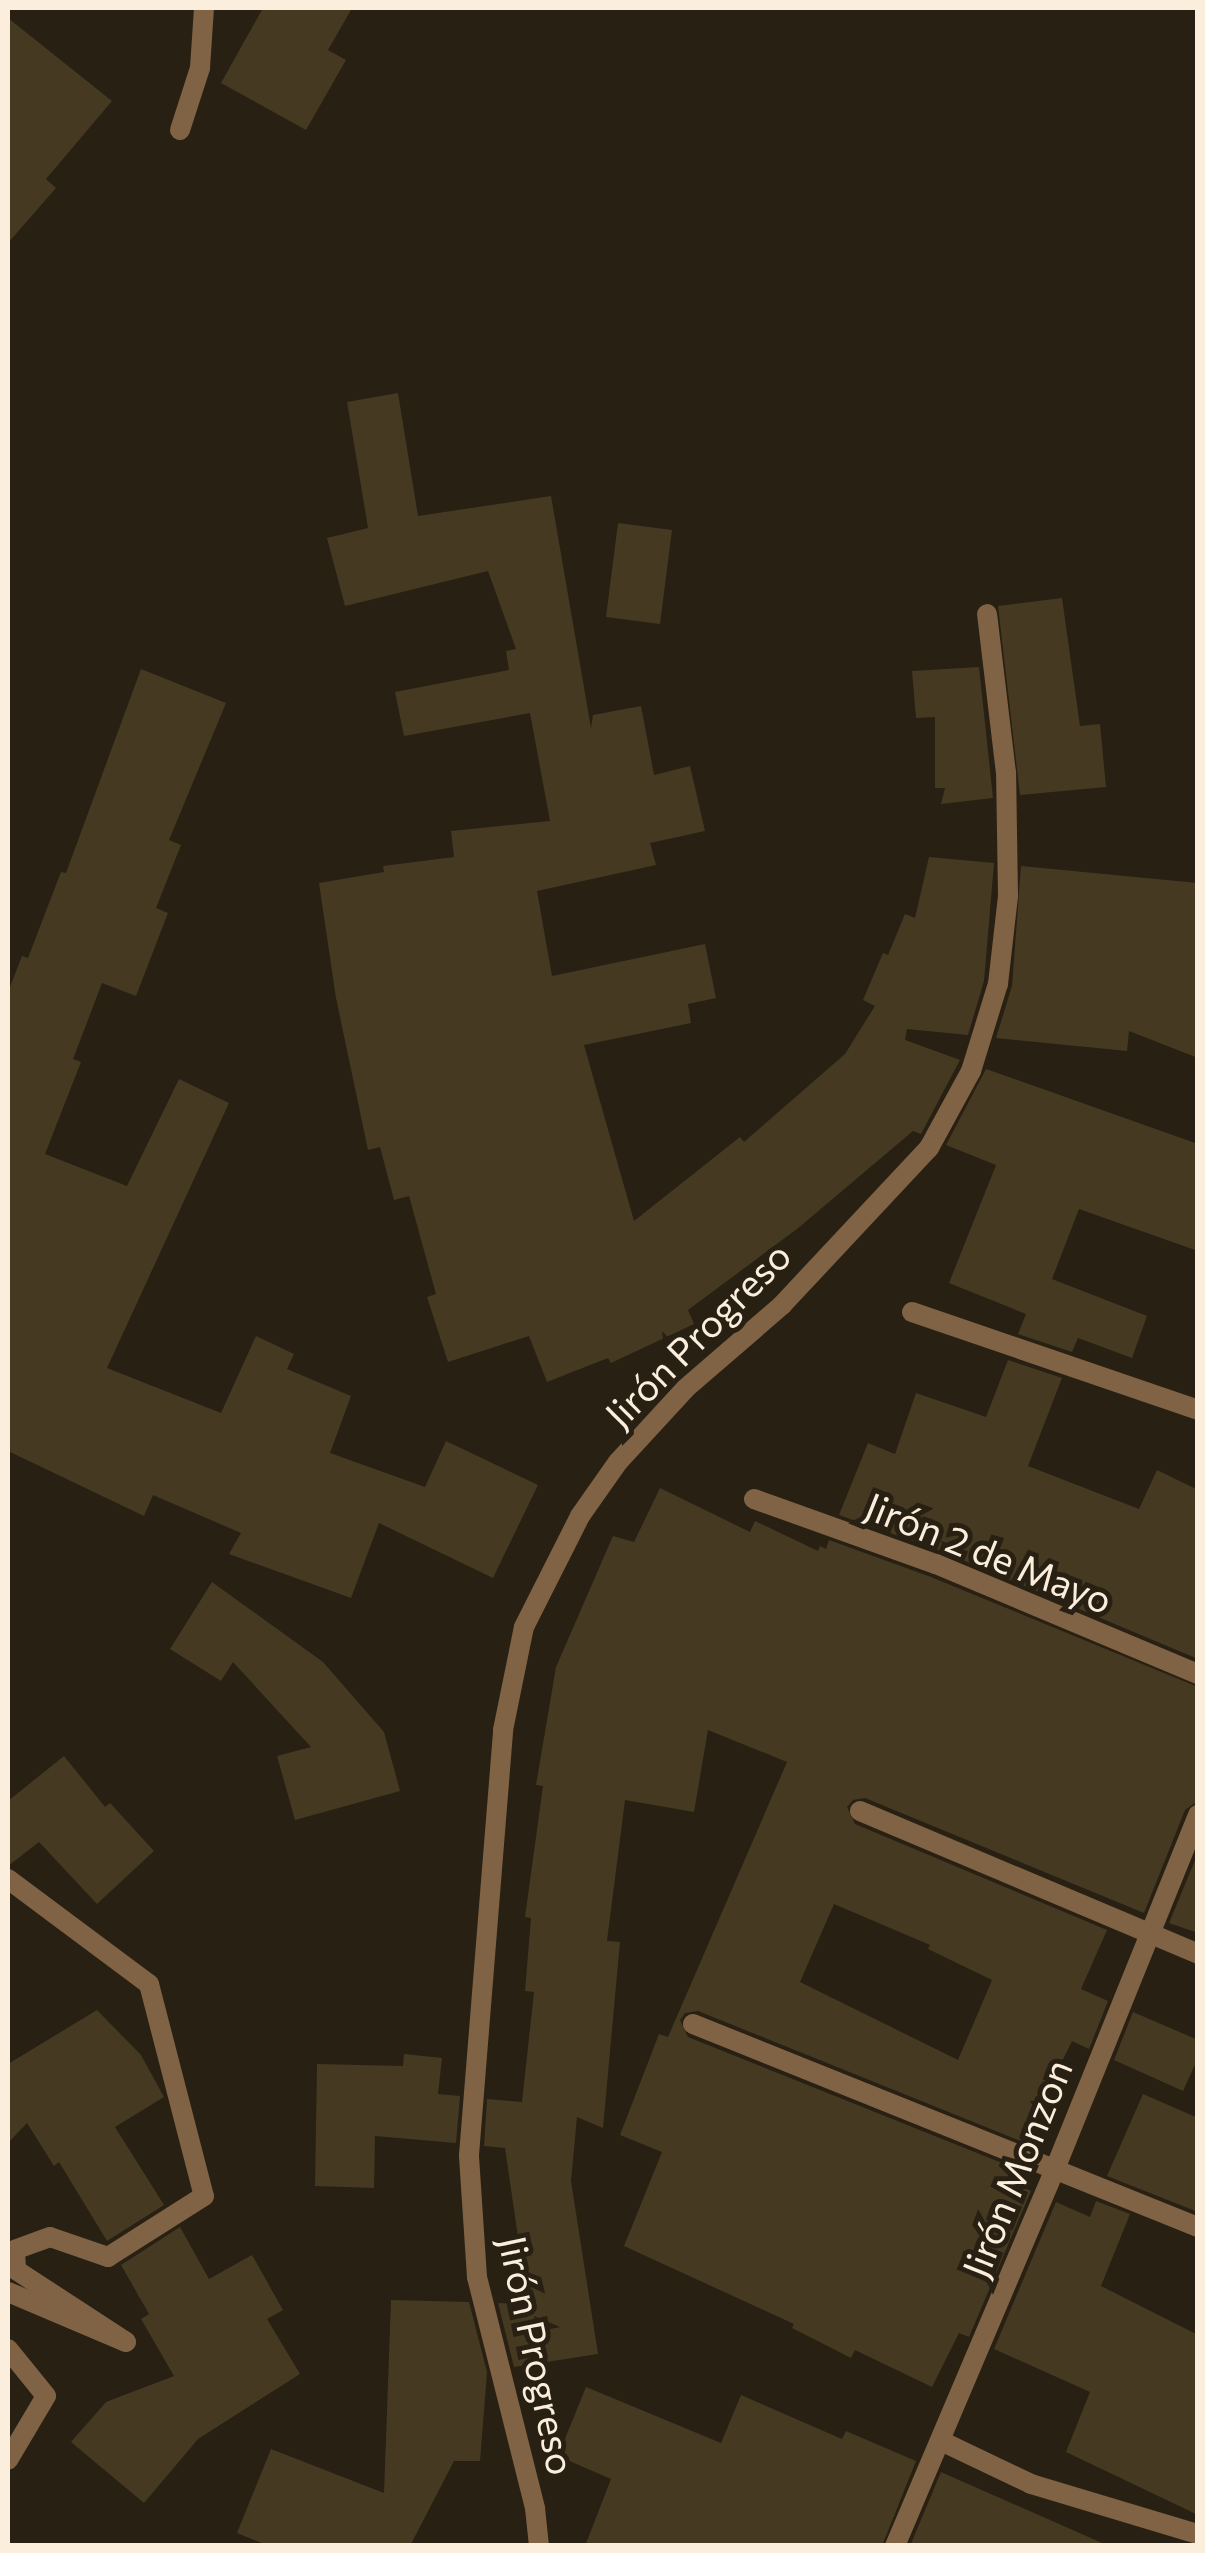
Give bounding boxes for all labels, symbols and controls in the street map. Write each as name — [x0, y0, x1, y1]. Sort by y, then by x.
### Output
street label: Jirón Progreso — [595, 1232, 799, 1436]
street label: Jirón 2 de Mayo — [859, 1482, 1119, 1622]
street label: Jirón Monzon — [952, 2052, 1080, 2284]
street label: Jirón Progreso — [490, 2231, 586, 2479]

